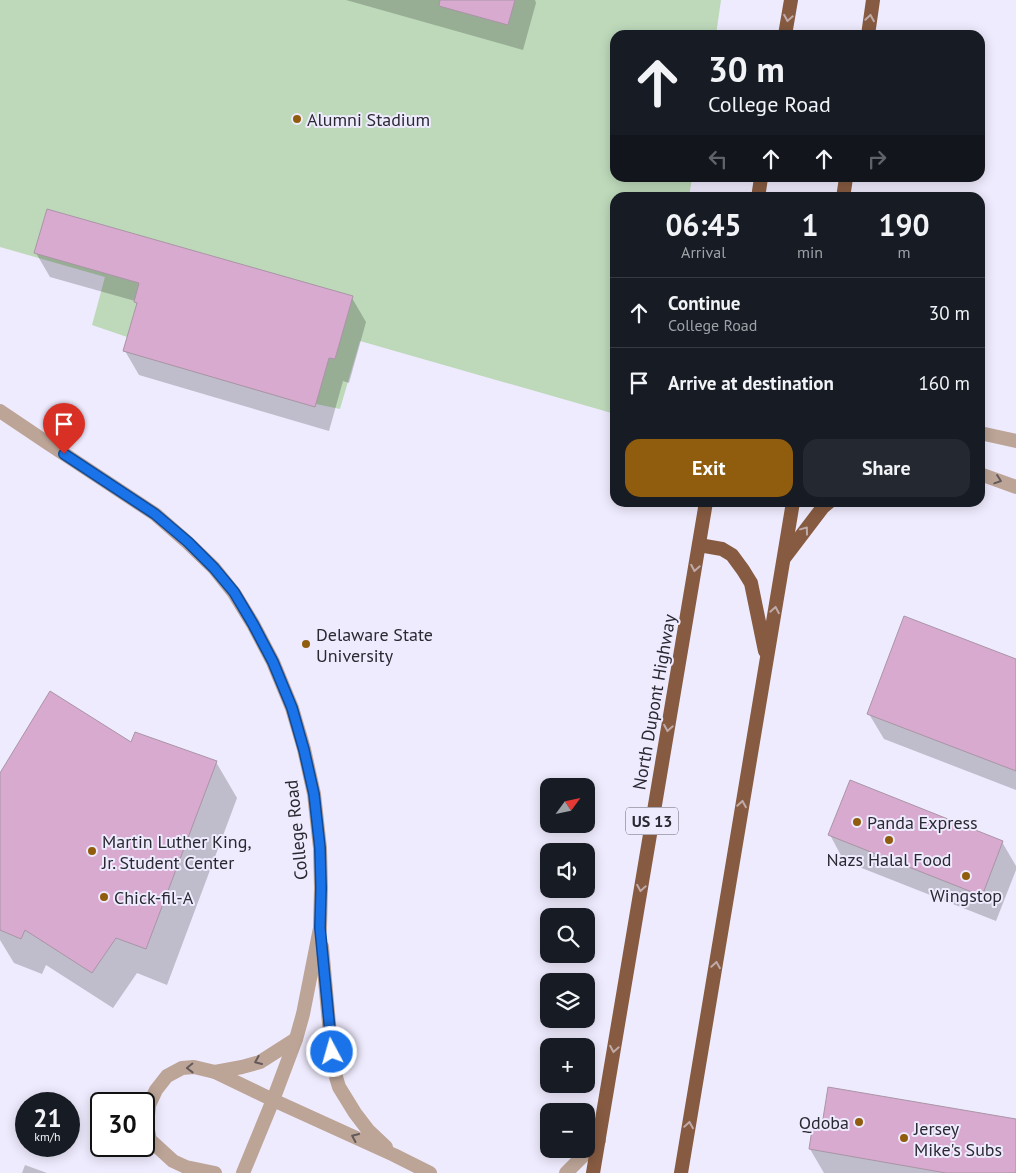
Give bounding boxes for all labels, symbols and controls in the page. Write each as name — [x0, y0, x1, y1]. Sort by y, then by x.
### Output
one-way arrow — [865, 13, 875, 22]
one-way arrow — [783, 14, 794, 22]
text: 30 m — [708, 46, 785, 92]
icon: ahead — [625, 50, 690, 115]
text: College Road — [708, 90, 831, 118]
place label: Alumni Stadium — [307, 108, 430, 131]
marker: Alumni Stadium — [291, 113, 303, 125]
icon: left — [704, 145, 732, 173]
icon: ahead — [757, 145, 785, 173]
icon: ahead — [810, 145, 838, 173]
icon: right — [863, 145, 891, 173]
text: 06:45 — [665, 205, 742, 244]
text: 1 — [802, 205, 819, 244]
text: 190 — [878, 205, 930, 244]
text: Arrival — [681, 242, 726, 262]
text: min — [797, 242, 823, 262]
text: m — [898, 242, 911, 262]
text: Continue — [668, 291, 740, 315]
icon: ahead — [625, 299, 653, 327]
text: 30 m — [929, 301, 970, 325]
text: College Road — [668, 315, 757, 335]
icon: arrive — [625, 369, 653, 397]
text: Arrive at destination — [668, 371, 834, 395]
text: 160 m — [918, 371, 970, 395]
pin — [43, 403, 85, 454]
icon: arrive — [50, 410, 78, 438]
button: Exit — [625, 439, 793, 497]
button: Share — [803, 439, 970, 497]
one-way arrow — [993, 475, 1002, 485]
one-way arrow — [799, 526, 808, 536]
one-way arrow — [691, 563, 701, 572]
one-way arrow — [769, 605, 779, 614]
street label: North Dupont Highway — [627, 612, 681, 792]
place label: Delaware State University — [316, 623, 433, 667]
marker: Delaware State University — [300, 638, 312, 650]
one-way arrow — [664, 724, 674, 732]
north arrow — [540, 778, 595, 832]
map controls — [540, 778, 595, 1158]
street label: College Road — [279, 779, 313, 881]
one-way arrow — [737, 800, 747, 809]
road number: US 13 — [626, 808, 678, 834]
place label: Panda Express — [867, 811, 978, 834]
marker: Panda Express — [851, 816, 863, 828]
place label: Martin Luther King, Jr. Student Center — [101, 830, 251, 874]
marker: Nazs Halal Food — [883, 834, 895, 846]
button: sound — [540, 843, 595, 898]
marker: Martin Luther King, Jr. Student Center — [86, 845, 98, 857]
place label: Nazs Halal Food — [826, 848, 952, 871]
marker: Wingstop — [960, 870, 972, 882]
place label: Wingstop — [930, 884, 1002, 907]
one-way arrow — [636, 885, 647, 893]
place label: Chick-fil-A — [114, 886, 194, 909]
marker: Chick-fil-A — [98, 891, 110, 903]
button: search — [540, 908, 595, 963]
one-way arrow — [710, 960, 720, 969]
button: layers — [540, 973, 595, 1028]
position arrow — [305, 1025, 357, 1077]
button: + — [540, 1038, 595, 1093]
one-way arrow — [609, 1045, 620, 1053]
one-way arrow — [254, 1055, 263, 1066]
one-way arrow — [185, 1063, 193, 1073]
speed limit sign: 30 — [90, 1092, 155, 1157]
text: 21 — [33, 1102, 62, 1134]
button: − — [540, 1103, 595, 1158]
place label: Qdoba — [799, 1111, 849, 1134]
marker: Qdoba — [853, 1116, 865, 1128]
place label: Jersey Mike's Subs — [913, 1117, 1002, 1161]
one-way arrow — [683, 1121, 694, 1129]
text: km/h — [34, 1129, 61, 1144]
marker: Jersey Mike's Subs — [898, 1132, 910, 1144]
one-way arrow — [351, 1133, 360, 1144]

